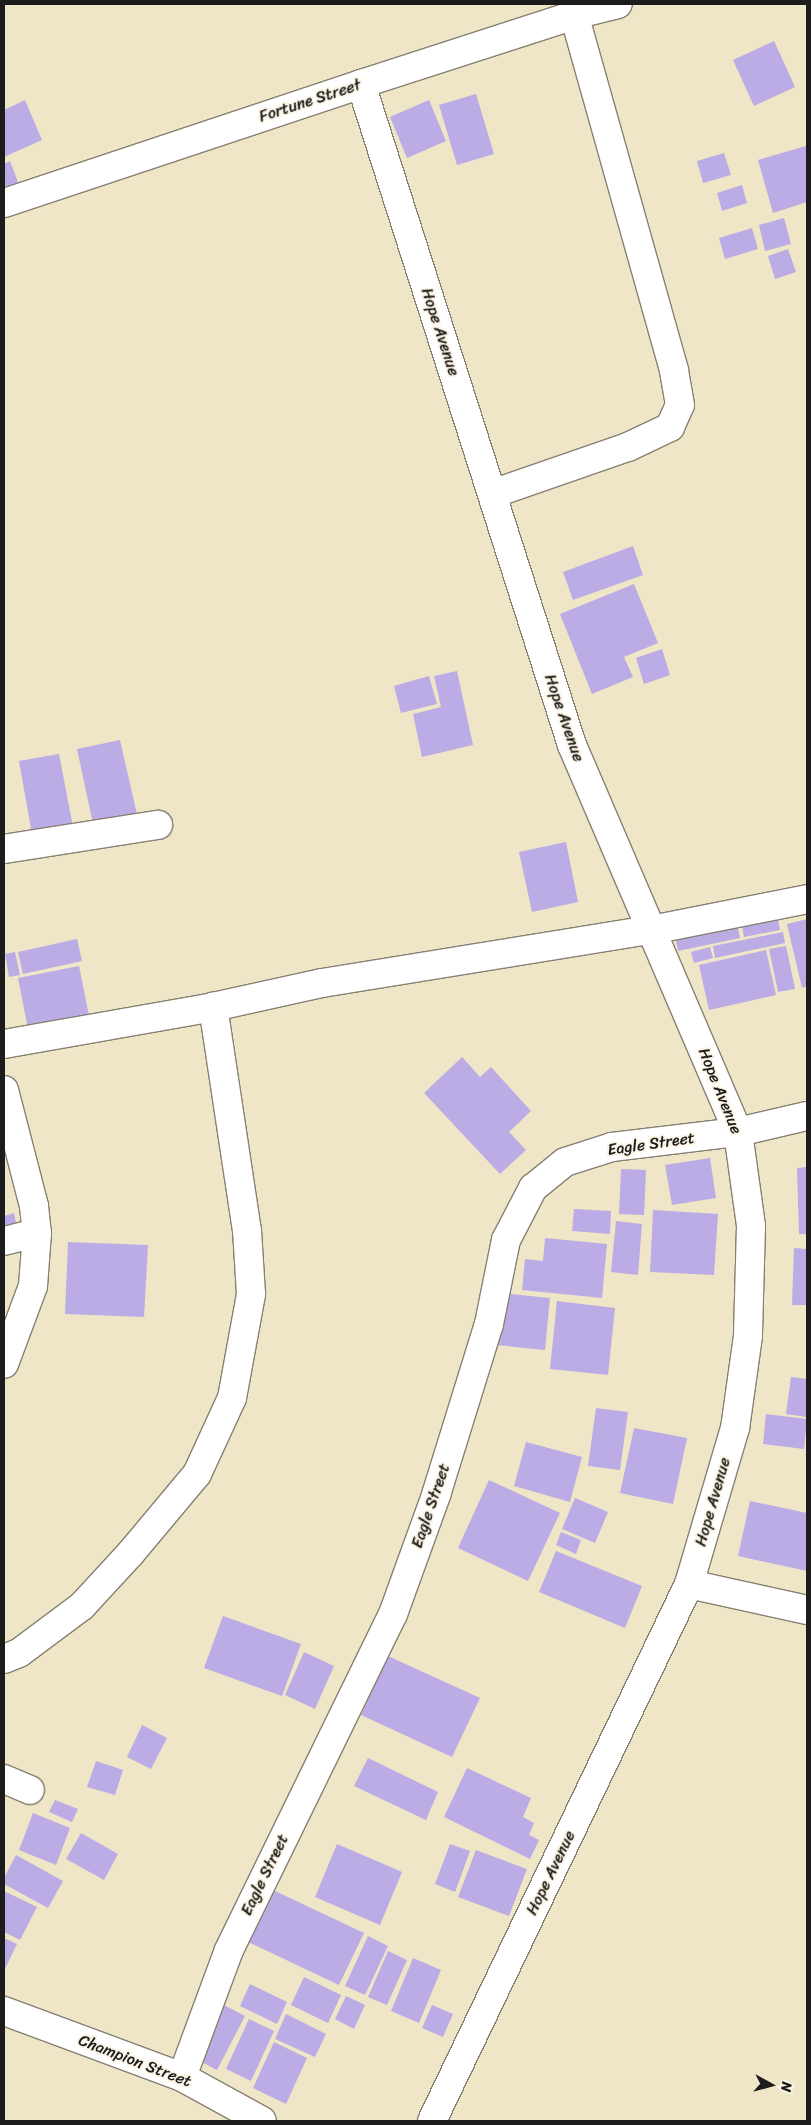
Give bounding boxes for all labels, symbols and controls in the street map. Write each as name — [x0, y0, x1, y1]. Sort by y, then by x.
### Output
street label: Fortune Street — [257, 75, 363, 127]
street label: Hope Avenue — [417, 286, 463, 378]
street label: Hope Avenue — [540, 672, 588, 764]
street label: Hope Avenue — [694, 1045, 746, 1137]
street label: Eagle Street — [606, 1128, 696, 1160]
street label: Hope Avenue — [691, 1455, 735, 1549]
street label: Eagle Street — [408, 1461, 454, 1551]
street label: Hope Avenue — [522, 1828, 580, 1918]
street label: Eagle Street — [237, 1831, 293, 1919]
street label: Champion Street — [76, 2031, 194, 2091]
north arrow — [746, 2060, 796, 2110]
text: N — [773, 2081, 799, 2093]

